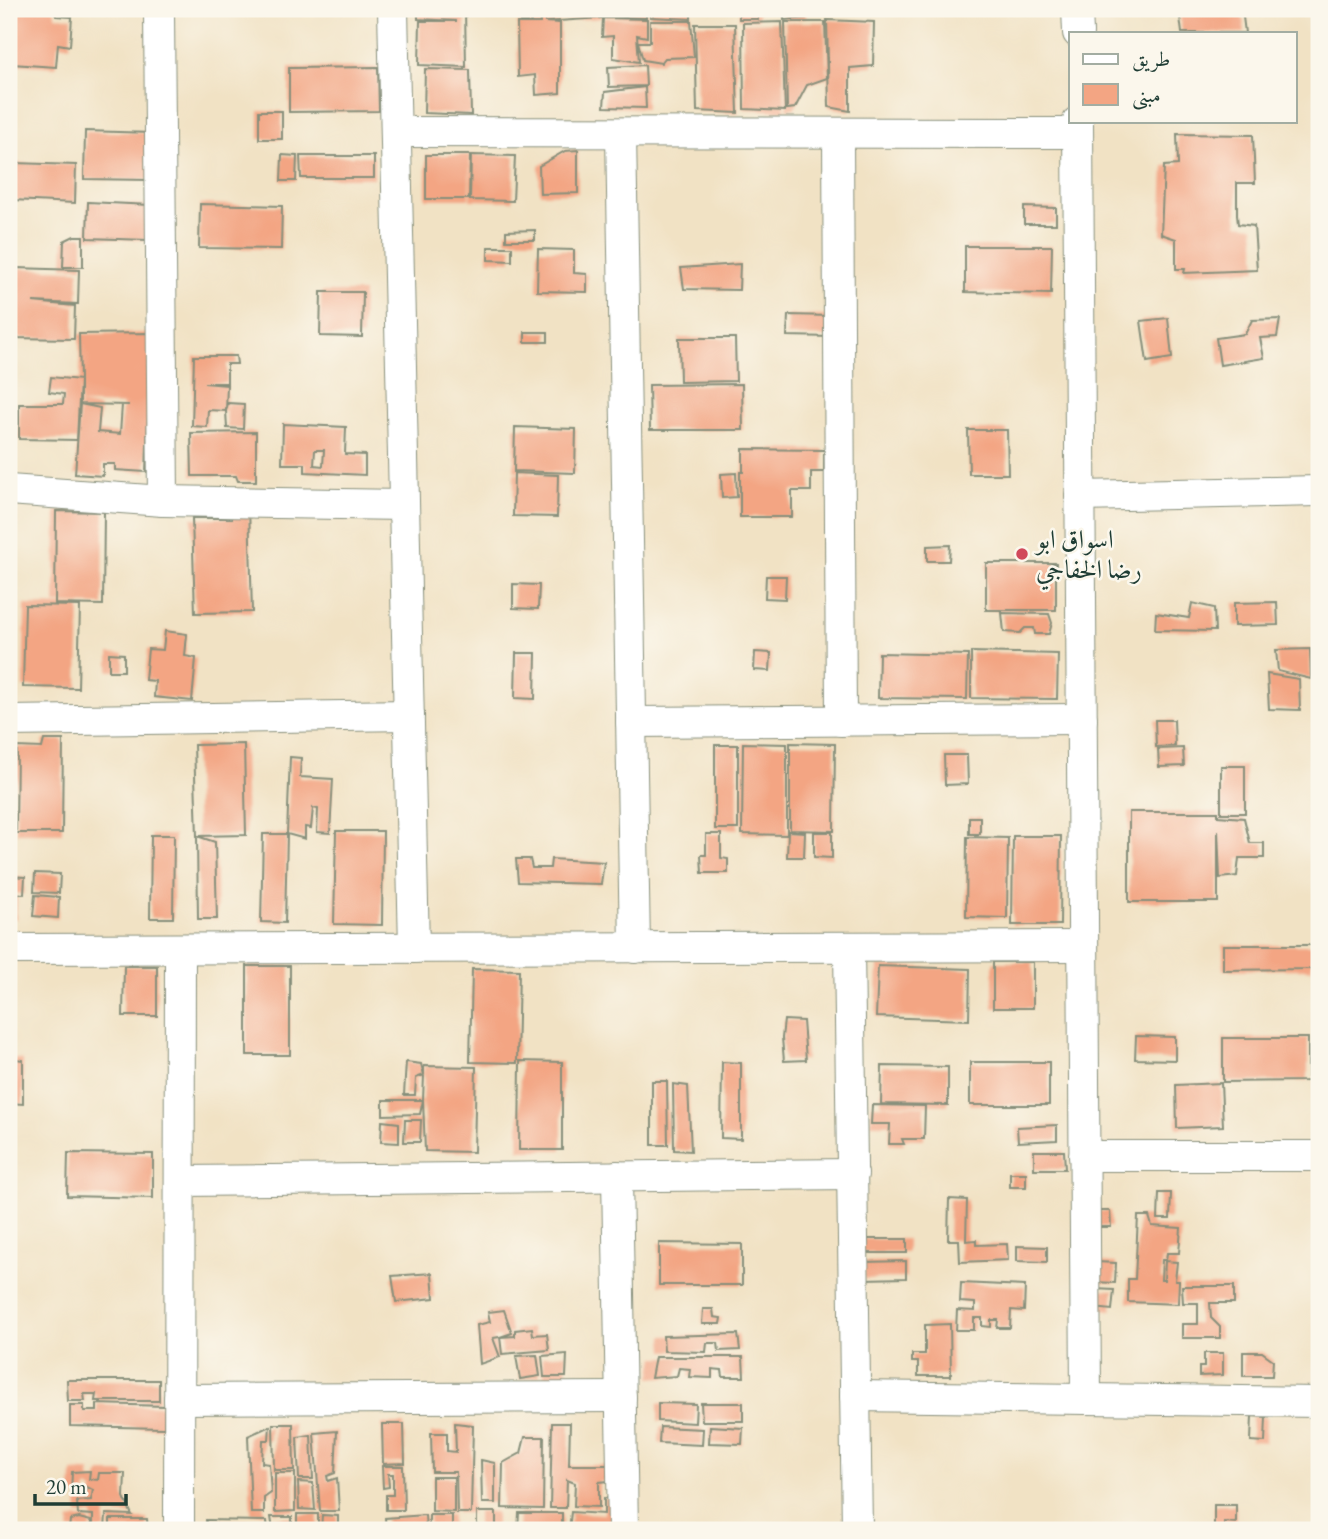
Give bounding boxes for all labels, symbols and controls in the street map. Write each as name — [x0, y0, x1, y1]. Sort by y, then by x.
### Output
legend — [1069, 32, 1296, 122]
text: طريق — [1132, 45, 1170, 72]
text: مبنى — [1132, 81, 1161, 110]
place label: اسواق ابو رضا الخفاجي — [1033, 522, 1142, 591]
marker: اسواق ابو رضا الخفاجي — [1014, 546, 1030, 562]
scale bar — [35, 1462, 126, 1506]
text: 20 m — [46, 1473, 87, 1500]

